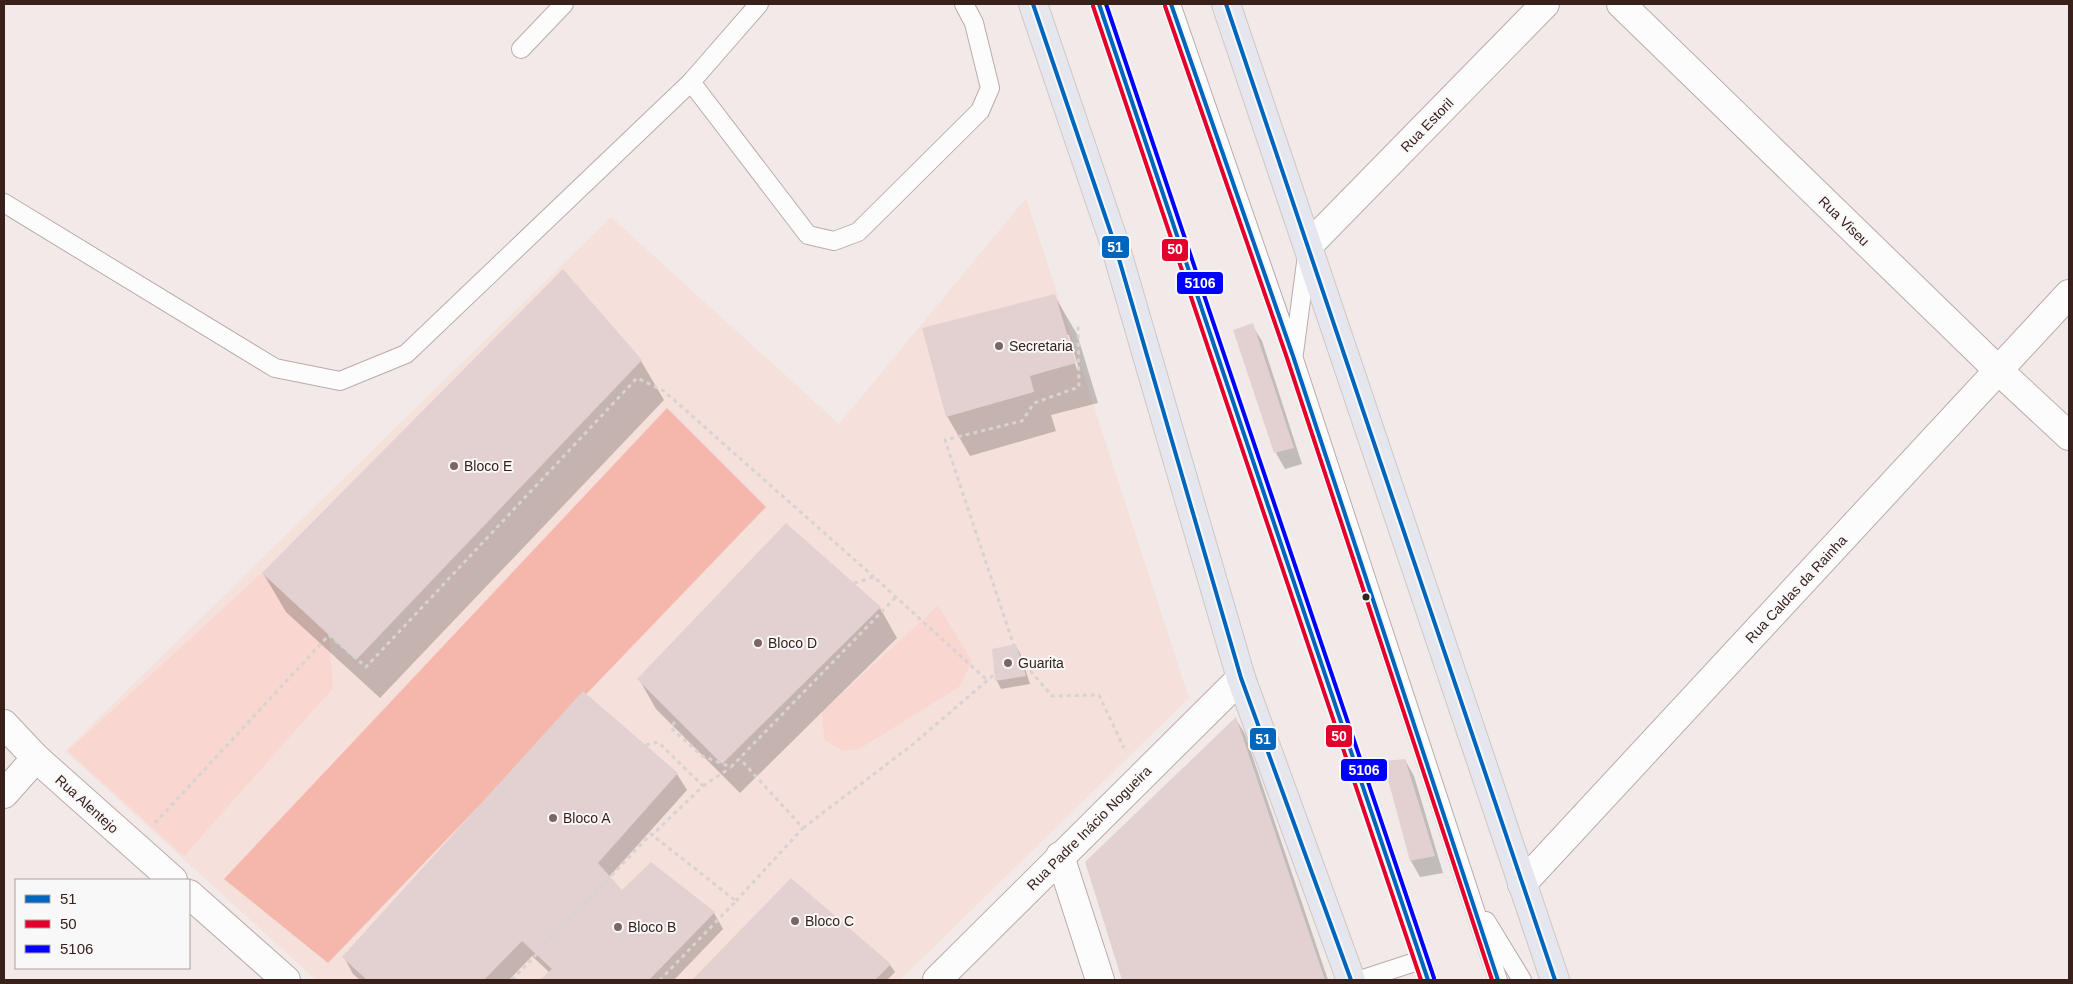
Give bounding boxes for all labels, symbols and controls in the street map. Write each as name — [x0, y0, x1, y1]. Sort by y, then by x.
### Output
street label: Rua Estoril — [1397, 95, 1457, 155]
street label: Rua Viseu — [1815, 193, 1873, 249]
line badge: 51 — [1101, 235, 1130, 259]
line badge: 50 — [1161, 238, 1189, 262]
text: 51 — [1107, 239, 1123, 255]
text: 50 — [1167, 241, 1183, 257]
line badge: 5106 — [1176, 271, 1224, 295]
text: 5106 — [1184, 275, 1216, 291]
place label: Secretaria — [1009, 338, 1073, 354]
marker: Secretaria — [993, 340, 1005, 352]
place label: Bloco E — [464, 458, 512, 474]
marker: Bloco E — [448, 460, 460, 472]
street label: Rua Caldas da Rainha — [1742, 532, 1850, 646]
unlabelled marker — [1361, 592, 1371, 602]
place label: Bloco D — [768, 635, 817, 651]
marker: Bloco D — [752, 637, 764, 649]
place label: Guarita — [1018, 655, 1064, 671]
marker: Guarita — [1002, 657, 1014, 669]
line badge: 50 — [1325, 724, 1353, 748]
line badge: 51 — [1249, 727, 1277, 751]
text: 50 — [1331, 728, 1347, 744]
text: 51 — [1255, 731, 1271, 747]
line badge: 5106 — [1340, 758, 1388, 782]
street label: Rua Padre Inácio Nogueira — [1024, 762, 1155, 893]
text: 5106 — [1348, 762, 1380, 778]
street label: Rua Alentejo — [52, 771, 122, 837]
place label: Bloco A — [563, 810, 611, 826]
marker: Bloco A — [547, 812, 559, 824]
legend — [15, 879, 190, 969]
text: 51 — [60, 890, 77, 907]
place label: Bloco C — [805, 913, 854, 929]
text: 50 — [60, 915, 77, 932]
marker: Bloco C — [789, 915, 801, 927]
place label: Bloco B — [628, 919, 676, 935]
marker: Bloco B — [612, 921, 624, 933]
text: 5106 — [60, 940, 93, 957]

